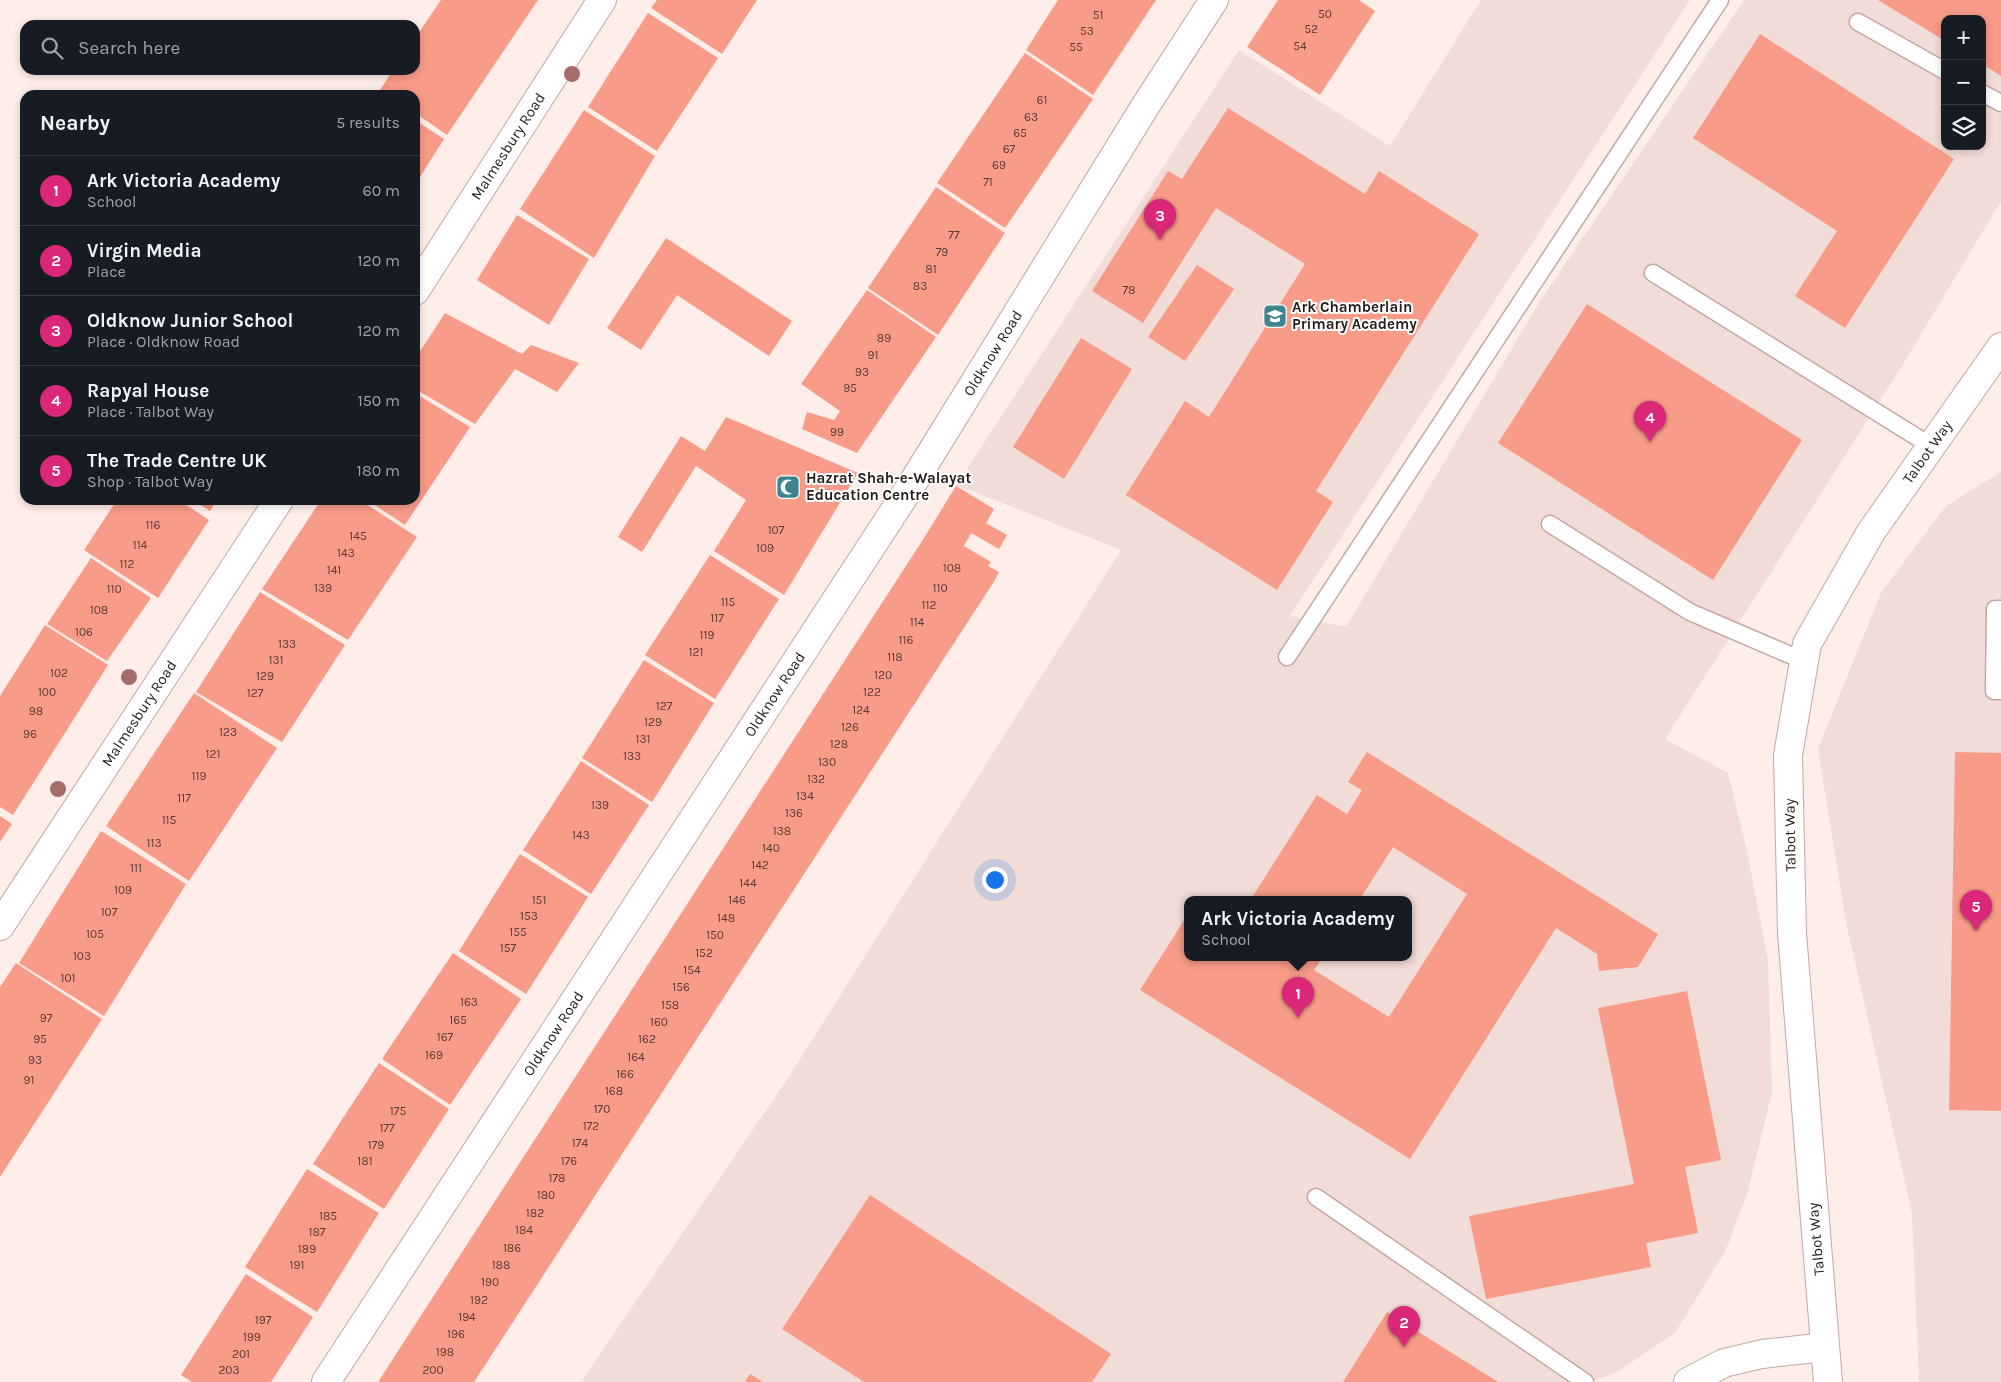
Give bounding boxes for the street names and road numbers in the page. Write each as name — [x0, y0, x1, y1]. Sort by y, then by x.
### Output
street label: Malmesbury Road — [467, 90, 549, 203]
street label: Oldknow Road — [959, 307, 1026, 399]
street label: Talbot Way — [1899, 417, 1956, 487]
street label: Oldknow Road — [740, 649, 809, 740]
street label: Malmesbury Road — [98, 657, 180, 770]
street label: Talbot Way — [1780, 798, 1800, 872]
street label: Oldknow Road — [519, 988, 588, 1079]
street label: Talbot Way — [1804, 1202, 1828, 1276]

